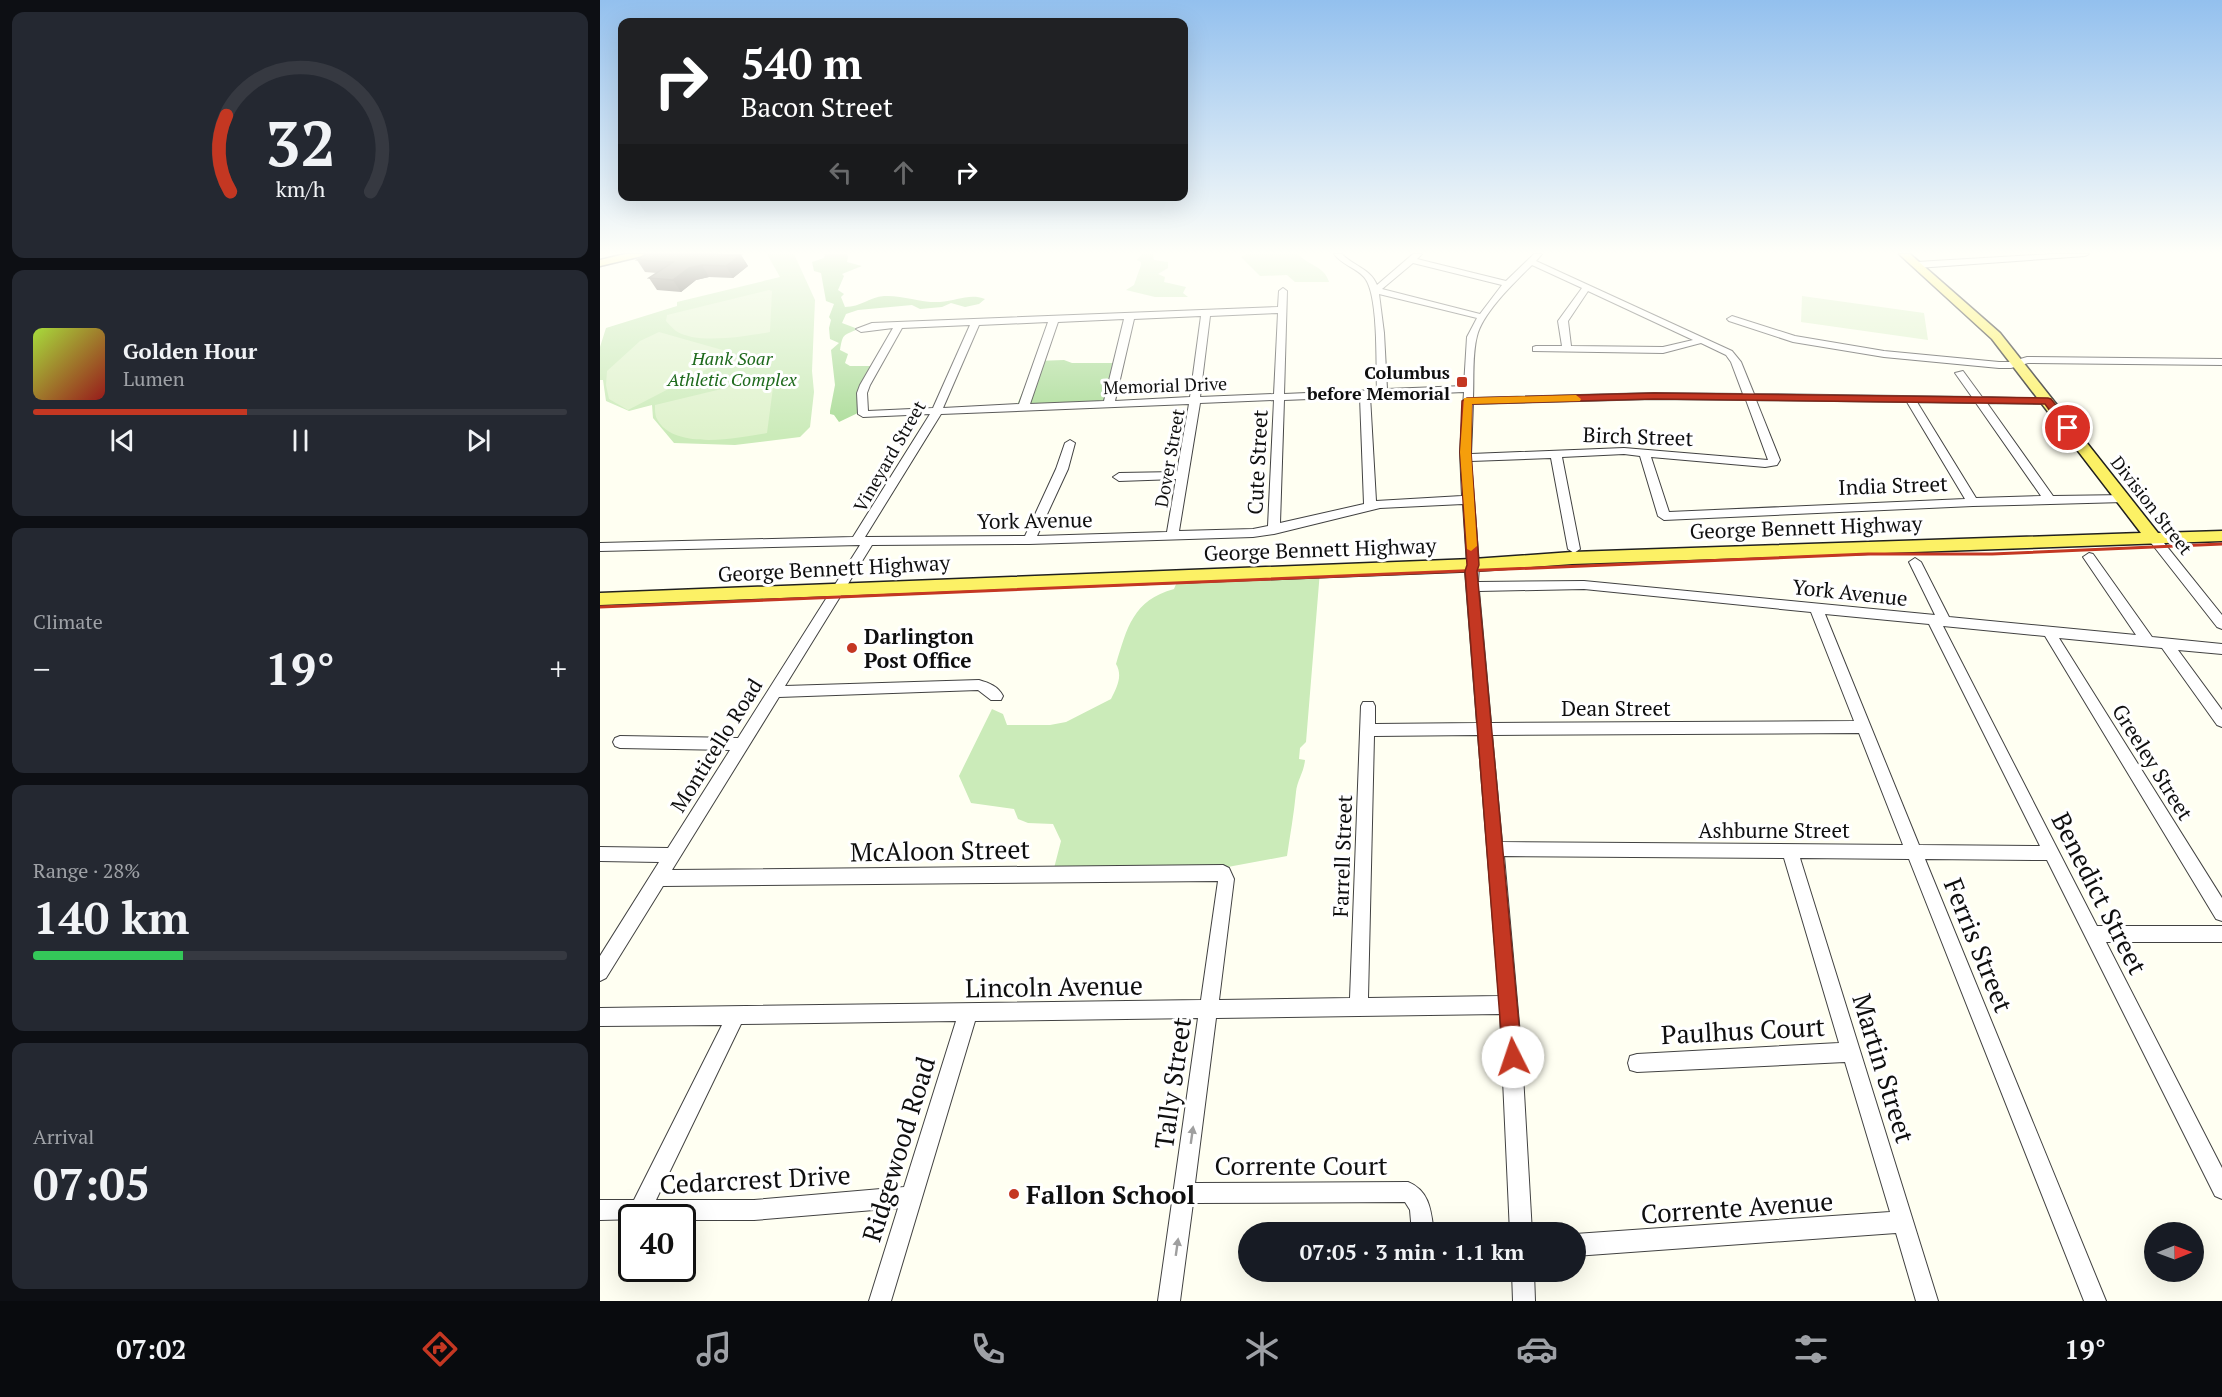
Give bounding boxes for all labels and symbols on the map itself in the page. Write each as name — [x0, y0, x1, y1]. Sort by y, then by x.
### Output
park label: Hank Soar Athletic Complex — [666, 346, 797, 391]
place label: Columbus before Memorial — [1306, 360, 1450, 405]
street label: Memorial Drive — [1102, 371, 1228, 399]
marker: Columbus before Memorial — [1455, 375, 1469, 389]
street label: Vineyard Street — [847, 396, 931, 516]
pin — [2042, 402, 2093, 453]
street label: Dover Street — [1149, 407, 1190, 509]
street label: Cute Street — [1240, 409, 1274, 515]
street label: Birch Street — [1582, 420, 1694, 452]
street label: Division Street — [2106, 451, 2198, 560]
street label: India Street — [1838, 469, 1948, 501]
street label: York Avenue — [977, 505, 1093, 535]
street label: George Bennett Highway — [1689, 509, 1923, 545]
street label: George Bennett Highway — [1203, 531, 1437, 567]
street label: George Bennett Highway — [717, 548, 951, 588]
street label: York Avenue — [1791, 572, 1909, 612]
place label: Darlington Post Office — [864, 622, 974, 674]
marker: Darlington Post Office — [845, 641, 859, 655]
street label: Monticello Road — [664, 673, 768, 817]
street label: Dean Street — [1561, 694, 1671, 722]
street label: Greeley Street — [2106, 699, 2200, 826]
street label: Farrell Street — [1326, 794, 1358, 918]
street label: Benedict Street — [2045, 806, 2156, 980]
street label: Ashburne Street — [1698, 816, 1850, 844]
street label: McAloon Street — [850, 831, 1031, 869]
street label: Ferris Street — [1937, 873, 2021, 1018]
street label: Lincoln Avenue — [965, 967, 1143, 1005]
street label: Martin Street — [1845, 989, 1923, 1147]
street label: Paulhus Court — [1660, 1009, 1826, 1051]
street label: Tally Street — [1146, 1014, 1198, 1151]
position arrow — [1481, 1025, 1545, 1089]
street label: Ridgewood Road — [854, 1052, 942, 1246]
one-way arrow — [1187, 1126, 1197, 1145]
street label: Corrente Court — [1214, 1148, 1388, 1182]
street label: Cedarcrest Drive — [659, 1157, 851, 1201]
place label: Fallon School — [1026, 1177, 1195, 1211]
street label: Corrente Avenue — [1640, 1183, 1834, 1231]
marker: Fallon School — [1007, 1187, 1021, 1201]
speed limit sign: 40 — [618, 1204, 696, 1282]
north arrow — [2144, 1222, 2204, 1282]
one-way arrow — [1172, 1238, 1181, 1257]

